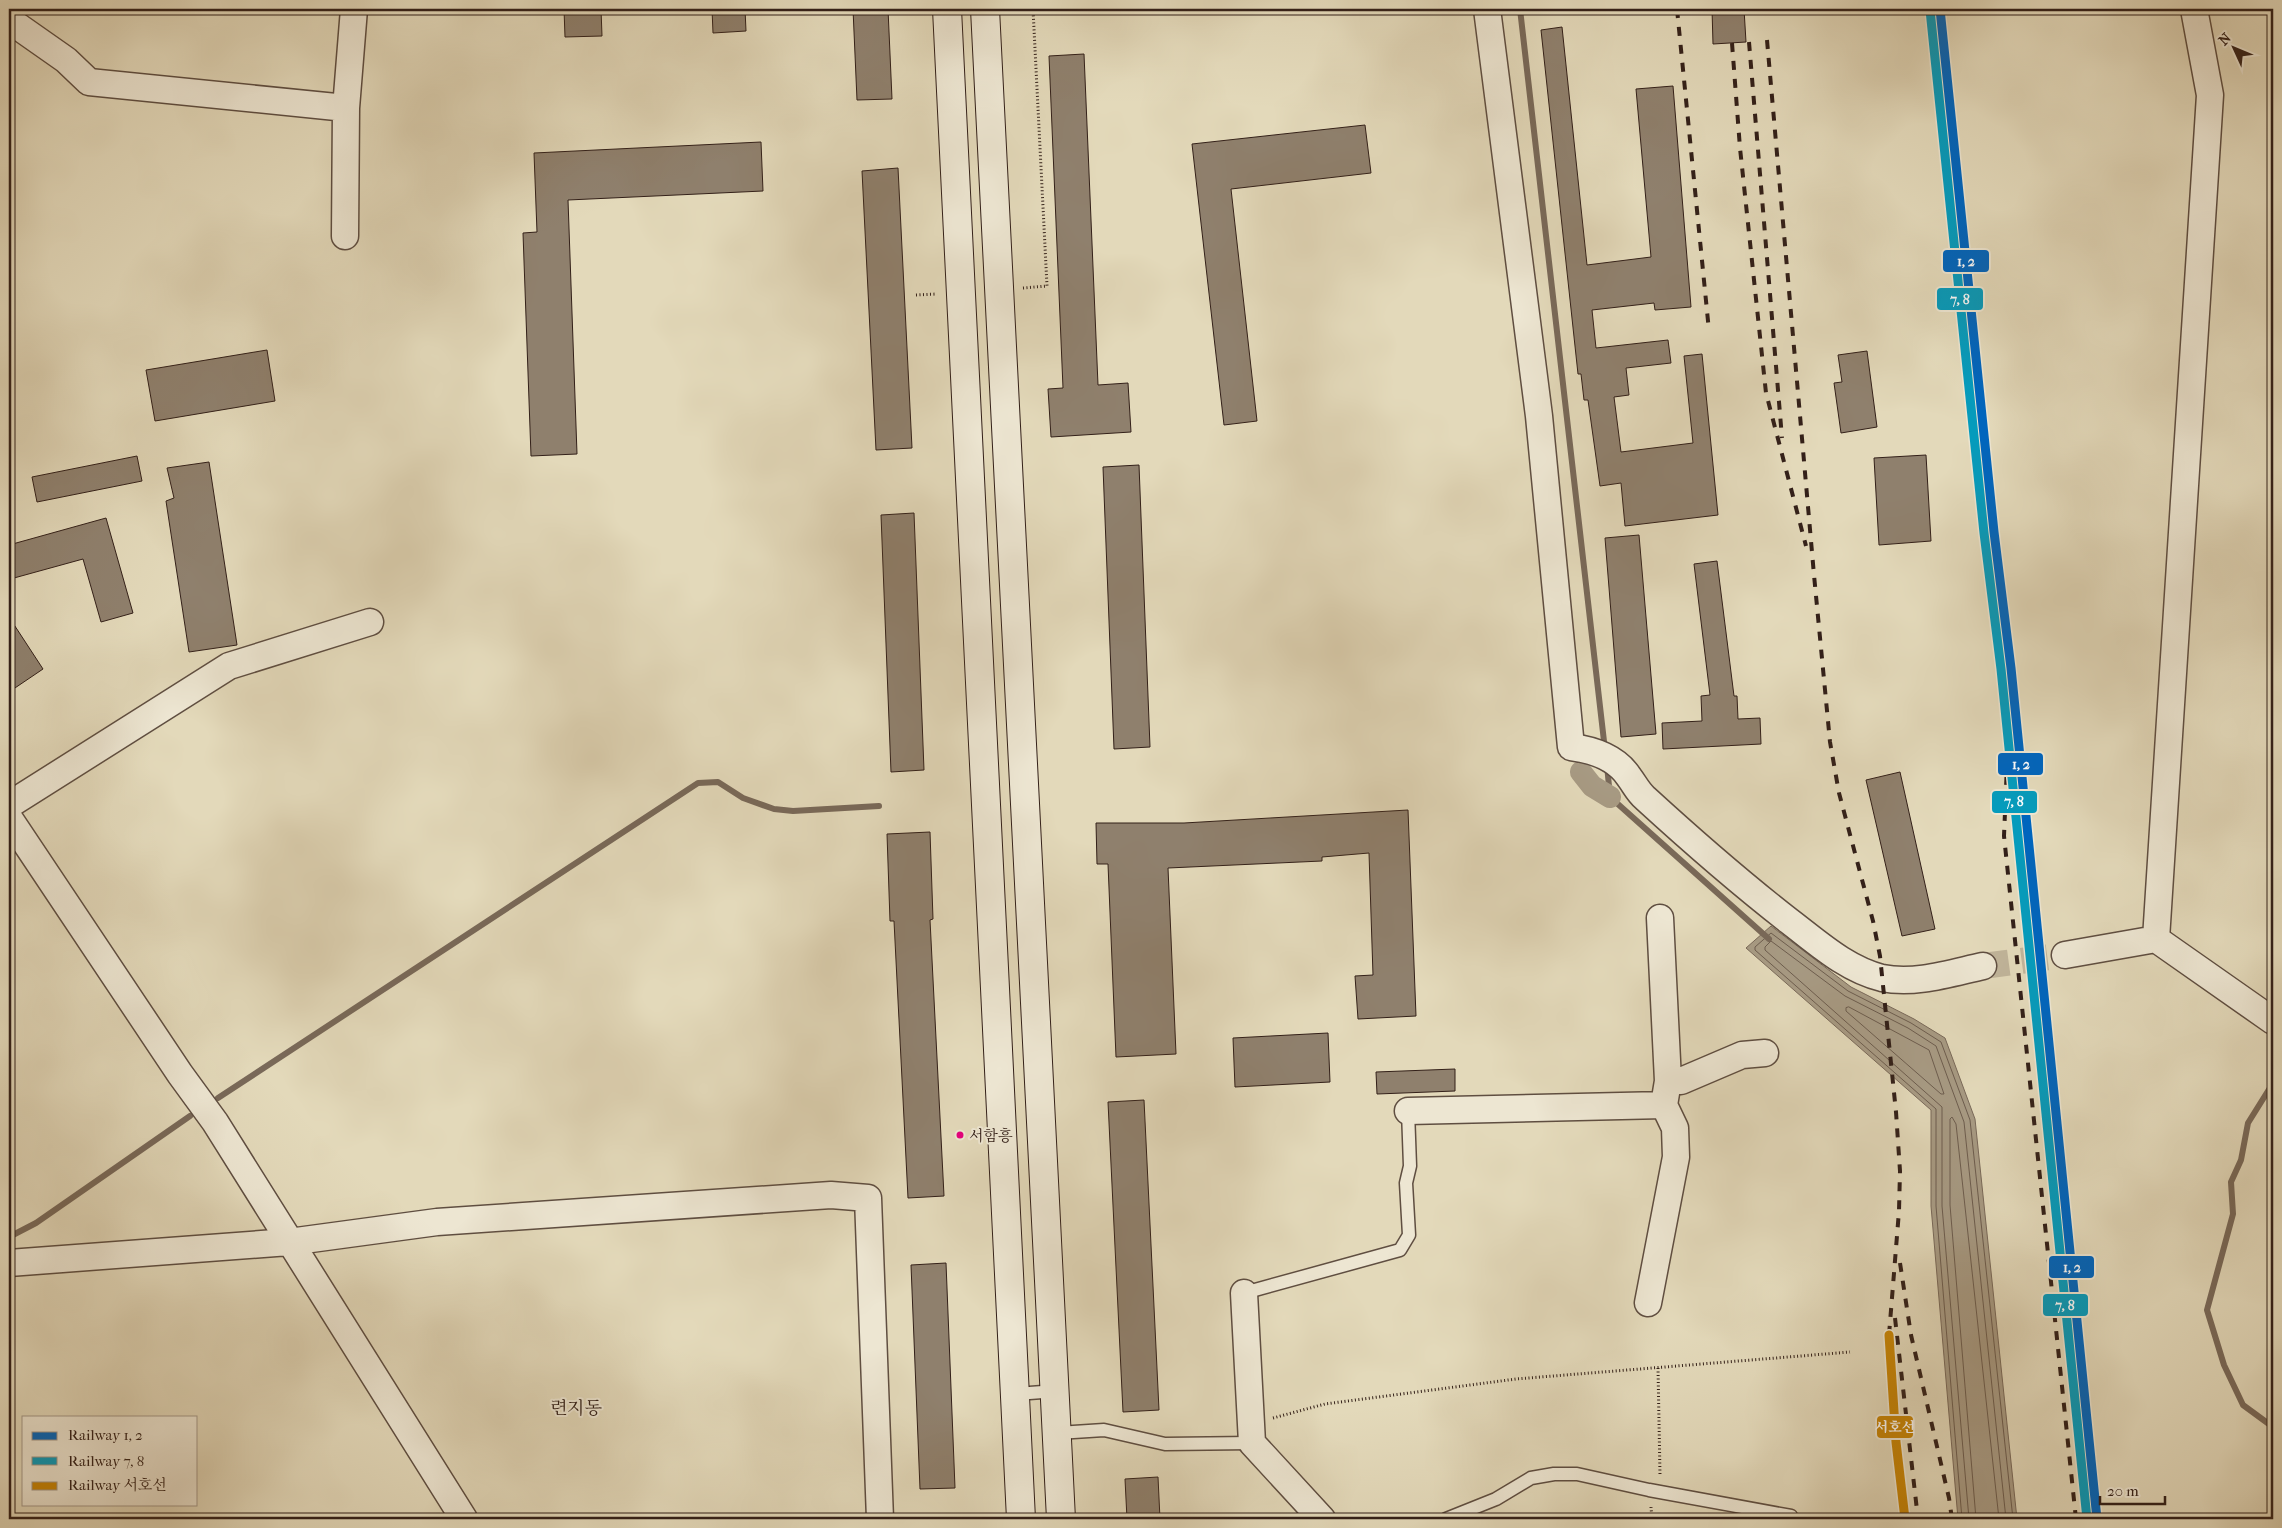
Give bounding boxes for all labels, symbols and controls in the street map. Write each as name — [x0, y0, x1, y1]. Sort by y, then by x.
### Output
north arrow — [2210, 22, 2260, 72]
text: N — [2215, 29, 2235, 49]
line badge: 1, 2 — [1942, 249, 1990, 273]
text: 1, 2 — [1957, 253, 1975, 270]
line badge: 7, 8 — [1936, 287, 1984, 311]
text: 7, 8 — [1949, 291, 1970, 308]
line badge: 1, 2 — [1997, 752, 2044, 776]
text: 1, 2 — [2012, 756, 2030, 773]
line badge: 7, 8 — [1991, 790, 2038, 814]
text: 7, 8 — [2003, 793, 2024, 810]
place label: 서함흥 — [969, 1127, 1013, 1145]
marker: 서함흥 — [955, 1130, 965, 1140]
line badge: 1, 2 — [2048, 1255, 2095, 1279]
text: 1, 2 — [2063, 1259, 2081, 1276]
line badge: 7, 8 — [2042, 1293, 2089, 1317]
text: 7, 8 — [2054, 1297, 2075, 1314]
district label: 련지동 — [550, 1398, 602, 1419]
line badge: 서호선 — [1876, 1415, 1914, 1439]
legend — [22, 1416, 198, 1506]
text: 서호선 — [1875, 1419, 1915, 1436]
text: Railway 1, 2 — [68, 1426, 143, 1444]
text: Railway 7, 8 — [68, 1452, 144, 1470]
scale bar — [2100, 1473, 2164, 1505]
text: Railway 서호선 — [68, 1476, 167, 1494]
text: 20 m — [2107, 1482, 2139, 1500]

